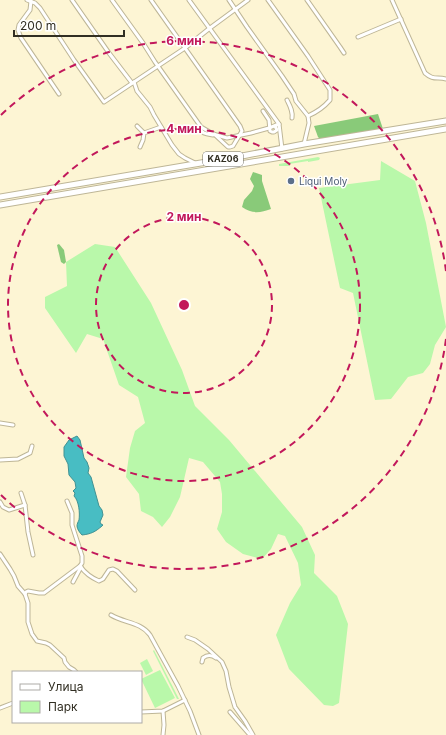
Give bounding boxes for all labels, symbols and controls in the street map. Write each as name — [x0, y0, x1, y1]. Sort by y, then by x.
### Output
scale bar — [14, 12, 124, 38]
text: 200 m — [20, 18, 56, 33]
text: 6 мин — [166, 33, 202, 48]
text: 4 мин — [166, 121, 202, 136]
road number: KАZ06 — [203, 152, 243, 166]
place label: Liqui Moly — [299, 175, 348, 187]
marker: Liqui Moly — [286, 176, 296, 186]
text: 2 мин — [166, 209, 202, 224]
centre of rings — [177, 298, 191, 312]
legend — [12, 671, 142, 723]
text: Улица — [48, 679, 83, 694]
text: Парк — [48, 699, 78, 714]

